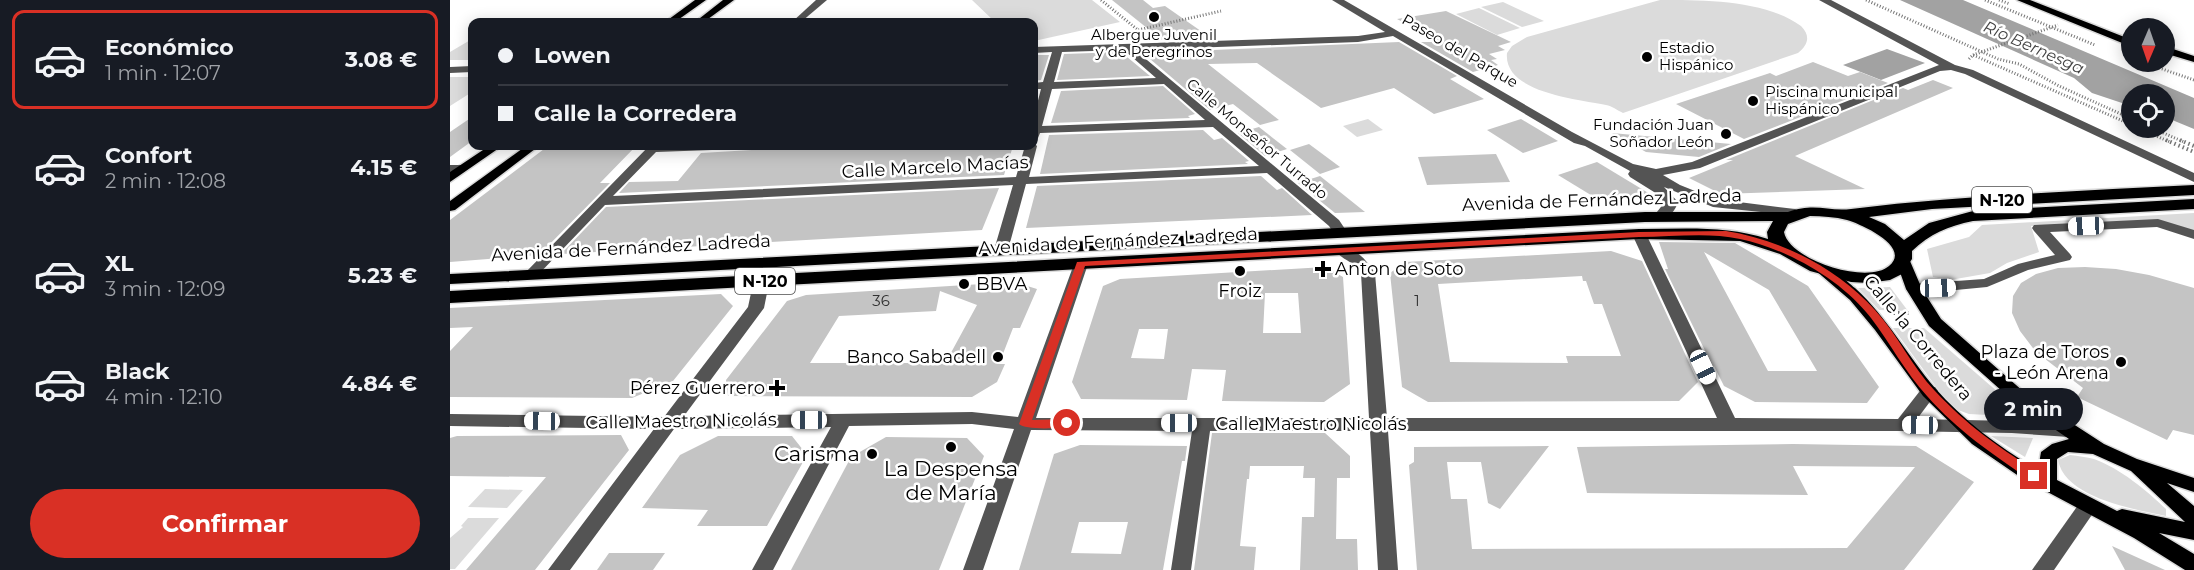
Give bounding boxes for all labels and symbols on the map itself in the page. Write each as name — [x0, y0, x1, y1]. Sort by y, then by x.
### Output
marker: Albergue Juvenil y de Peregrinos — [1147, 10, 1161, 24]
street label: Paseo del Parque — [1399, 10, 1522, 92]
water label: Río Bernesga — [1981, 17, 2087, 78]
north arrow — [2121, 18, 2175, 72]
place label: Albergue Juvenil y de Peregrinos — [1091, 25, 1217, 61]
place label: Estadio Hispánico — [1659, 38, 1733, 74]
marker: Estadio Hispánico — [1640, 50, 1654, 64]
street label: Calle Monseñor Turrado — [1183, 74, 1332, 203]
place label: Piscina municipal Hispánico — [1765, 82, 1898, 118]
marker: Piscina municipal Hispánico — [1746, 94, 1760, 108]
place label: Fundación Juan Soñador León — [1593, 115, 1714, 151]
marker: Fundación Juan Soñador León — [1719, 127, 1733, 141]
street label: Calle Marcelo Macías — [841, 151, 1029, 183]
street label: Avenida de Fernández Ladreda — [1462, 184, 1742, 216]
road number: N-120 — [1972, 187, 2032, 213]
car — [2068, 216, 2104, 236]
street label: Avenida de Fernández Ladreda — [978, 223, 1258, 259]
street label: Avenida de Fernández Ladreda — [491, 230, 771, 266]
place label: Anton de Soto — [1335, 258, 1464, 280]
marker: Anton de Soto — [1316, 262, 1330, 276]
marker: Froiz — [1233, 264, 1247, 278]
road number: N-120 — [735, 268, 795, 294]
street label: Calle la Corredera — [1859, 271, 1977, 405]
place label: BBVA — [976, 273, 1027, 295]
marker: BBVA — [957, 277, 971, 291]
car — [1920, 278, 1956, 298]
place label: Froiz — [1218, 280, 1262, 302]
house number: 36 — [872, 291, 890, 310]
house number: 1 — [1414, 291, 1420, 310]
place label: Plaza de Toros - León Arena — [1981, 341, 2109, 384]
place label: Banco Sabadell — [846, 346, 986, 368]
car — [1687, 347, 1719, 387]
marker: Banco Sabadell — [991, 350, 1005, 364]
marker: Plaza de Toros - León Arena — [2114, 355, 2128, 369]
place label: Pérez Guerrero — [630, 377, 765, 399]
marker: Pérez Guerrero — [770, 381, 784, 395]
callout: 2 min — [1984, 389, 2084, 431]
street label: Calle Maestro Nicolás — [585, 408, 777, 434]
route start — [1053, 409, 1080, 436]
car — [791, 411, 827, 429]
car — [524, 412, 560, 430]
street label: Calle Maestro Nicolás — [1215, 413, 1407, 435]
car — [1161, 414, 1197, 432]
car — [1902, 416, 1938, 434]
marker: La Despensa de María — [944, 440, 958, 454]
place label: Carisma — [774, 441, 860, 466]
marker: Carisma — [865, 447, 879, 461]
place label: La Despensa de María — [884, 456, 1018, 505]
route end — [2020, 462, 2047, 489]

